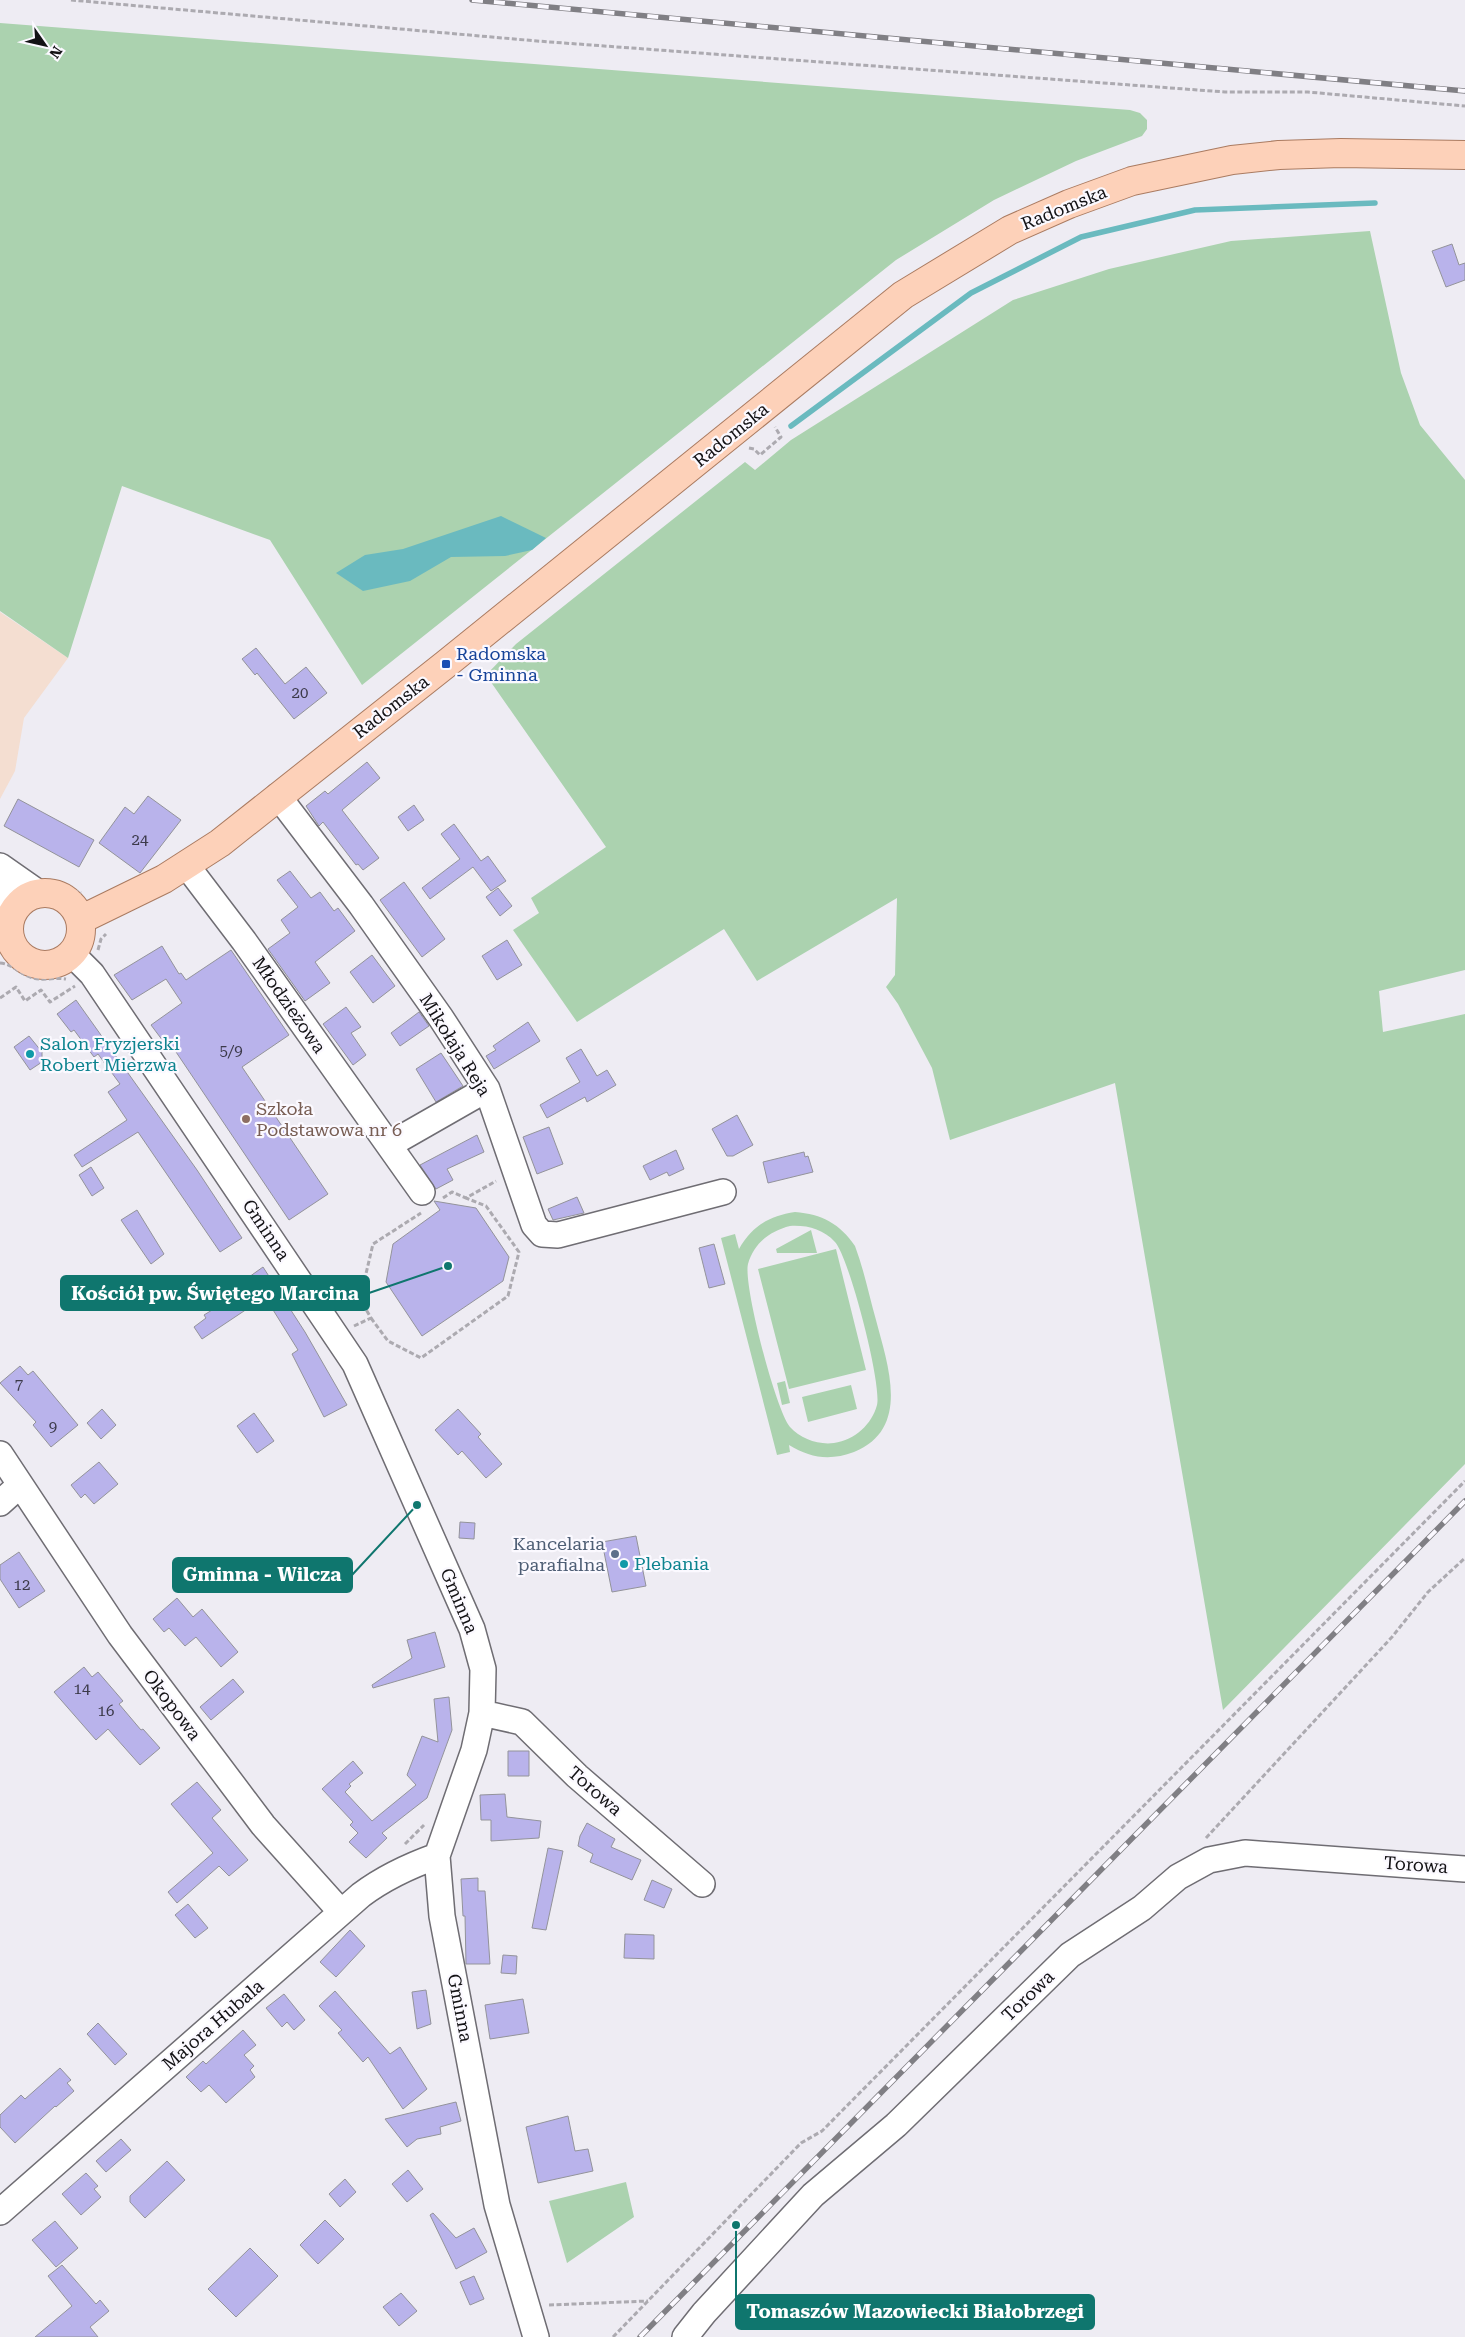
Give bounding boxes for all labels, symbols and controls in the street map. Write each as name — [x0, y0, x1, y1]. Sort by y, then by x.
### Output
north arrow — [20, 20, 70, 70]
text: N — [46, 43, 65, 61]
street label: Radomska — [1018, 181, 1110, 234]
street label: Radomska — [689, 398, 772, 471]
place label: Radomska - Gminna — [456, 643, 546, 685]
marker: Radomska - Gminna — [440, 658, 452, 670]
street label: Radomska — [349, 670, 433, 743]
house number: 20 — [292, 684, 308, 702]
house number: 24 — [132, 831, 149, 849]
street label: Młodzieżowa — [248, 952, 331, 1057]
street label: Mikołaja Reja — [416, 990, 495, 1100]
place label: Salon Fryzjerski Robert Mierzwa — [40, 1033, 180, 1075]
house number: 5/9 — [219, 1042, 243, 1060]
marker: Salon Fryzjerski Robert Mierzwa — [24, 1048, 36, 1060]
place label: Szkoła Podstawowa nr 6 — [256, 1098, 402, 1140]
marker: Szkoła Podstawowa nr 6 — [240, 1113, 252, 1125]
street label: Gminna — [238, 1195, 295, 1264]
callout: Kościół pw. Świętego Marcina — [61, 1276, 369, 1310]
text: Kościół pw. Świętego Marcina — [71, 1282, 359, 1305]
house number: 7 — [15, 1375, 23, 1393]
house number: 9 — [49, 1418, 57, 1436]
place label: Kancelaria parafialna — [513, 1533, 605, 1575]
marker: Kancelaria parafialna — [609, 1548, 621, 1560]
place label: Plebania — [634, 1553, 709, 1574]
callout: Gminna - Wilcza — [173, 1558, 352, 1592]
marker: Plebania — [618, 1558, 630, 1570]
text: Gminna - Wilcza — [183, 1563, 341, 1586]
street label: Gminna — [436, 1565, 483, 1637]
house number: 12 — [14, 1576, 30, 1594]
street label: Okopowa — [139, 1665, 206, 1744]
house number: 14 — [74, 1680, 91, 1698]
house number: 16 — [98, 1702, 114, 1720]
street label: Torowa — [564, 1762, 627, 1820]
street label: Torowa — [1383, 1852, 1449, 1877]
street label: Torowa — [997, 1966, 1058, 2025]
street label: Gminna — [444, 1972, 477, 2044]
street label: Majora Hubala — [158, 1975, 268, 2074]
callout: Tomaszów Mazowiecki Białobrzegi — [736, 2295, 1094, 2329]
text: Tomaszów Mazowiecki Białobrzegi — [746, 2300, 1084, 2323]

